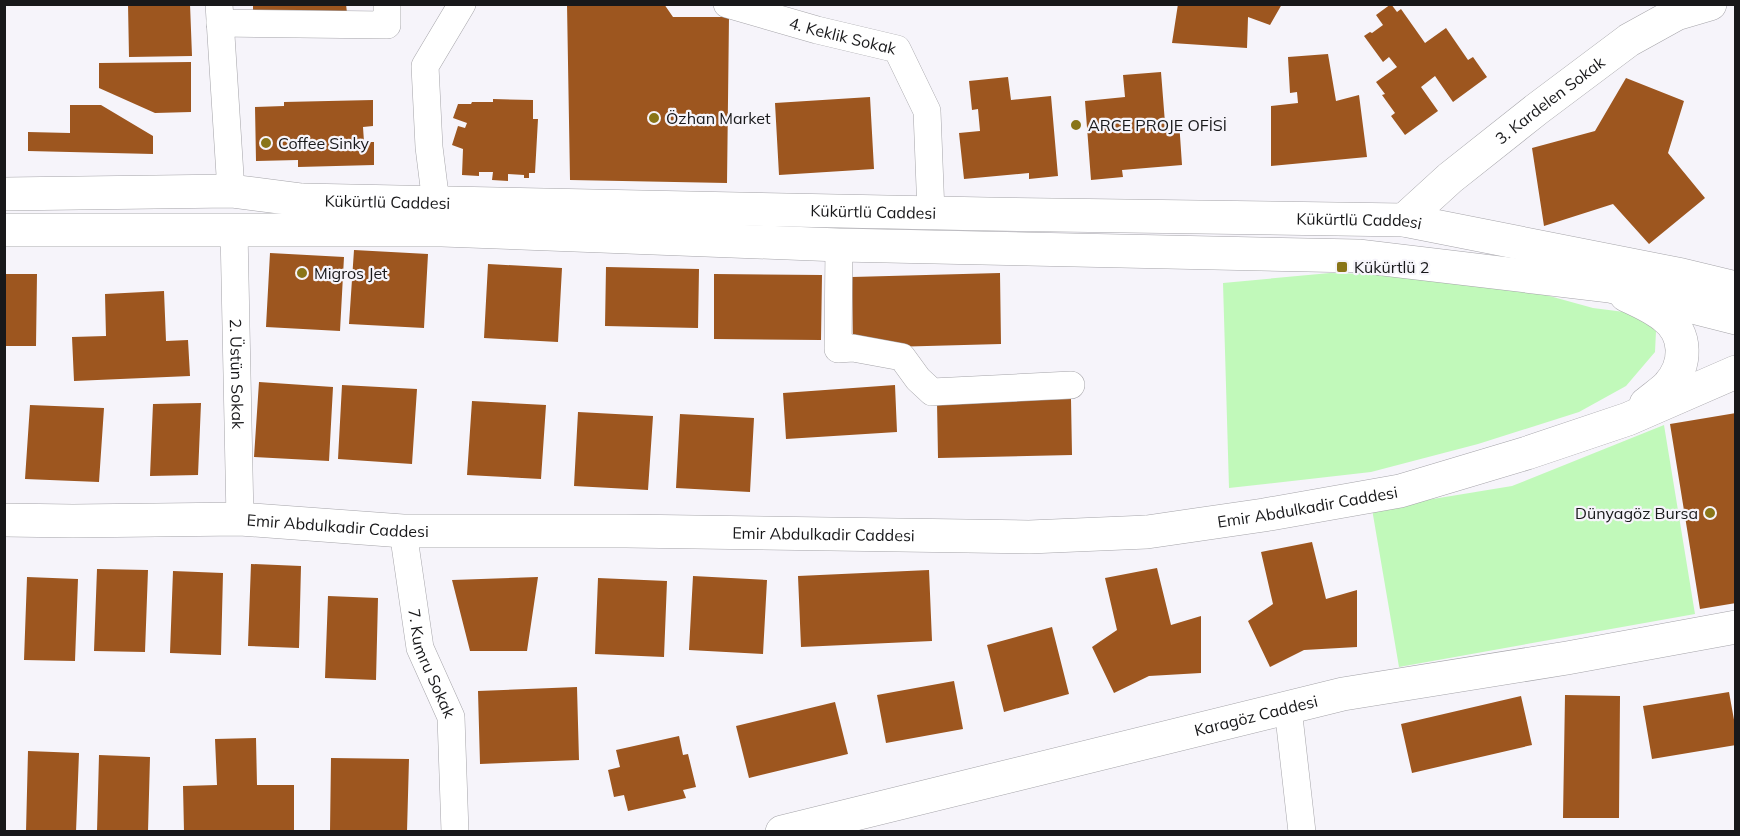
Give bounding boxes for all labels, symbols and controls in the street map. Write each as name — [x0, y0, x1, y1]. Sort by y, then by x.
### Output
street label: 4. Keklik Sokak — [787, 12, 899, 59]
street label: 3. Kardelen Sokak — [1491, 51, 1609, 148]
place label: Özhan Market — [666, 108, 771, 128]
marker: Özhan Market — [647, 111, 661, 125]
place label: ARCE PROJE OFİSİ — [1088, 115, 1227, 135]
marker: ARCE PROJE OFİSİ — [1069, 118, 1083, 132]
place label: Coffee Sinky — [278, 133, 369, 153]
marker: Coffee Sinky — [259, 136, 273, 150]
street label: Kükürtlü Caddesi — [324, 190, 450, 213]
street label: Kükürtlü Caddesi — [810, 200, 936, 223]
street label: Kükürtlü Caddesi — [1296, 208, 1424, 233]
place label: Kükürtlü 2 — [1354, 257, 1429, 277]
marker: Kükürtlü 2 — [1335, 260, 1349, 274]
place label: Migros Jet — [314, 263, 388, 283]
marker: Migros Jet — [295, 266, 309, 280]
street label: 2. Üstün Sokak — [226, 318, 248, 430]
street label: Emir Abdulkadir Caddesi — [1216, 482, 1399, 532]
place label: Dünyagöz Bursa — [1575, 503, 1698, 523]
marker: Dünyagöz Bursa — [1703, 506, 1717, 520]
street label: Emir Abdulkadir Caddesi — [246, 510, 429, 541]
street label: Emir Abdulkadir Caddesi — [732, 523, 915, 545]
street label: 7. Kumru Sokak — [404, 607, 460, 721]
street label: Karagöz Caddesi — [1192, 691, 1320, 740]

